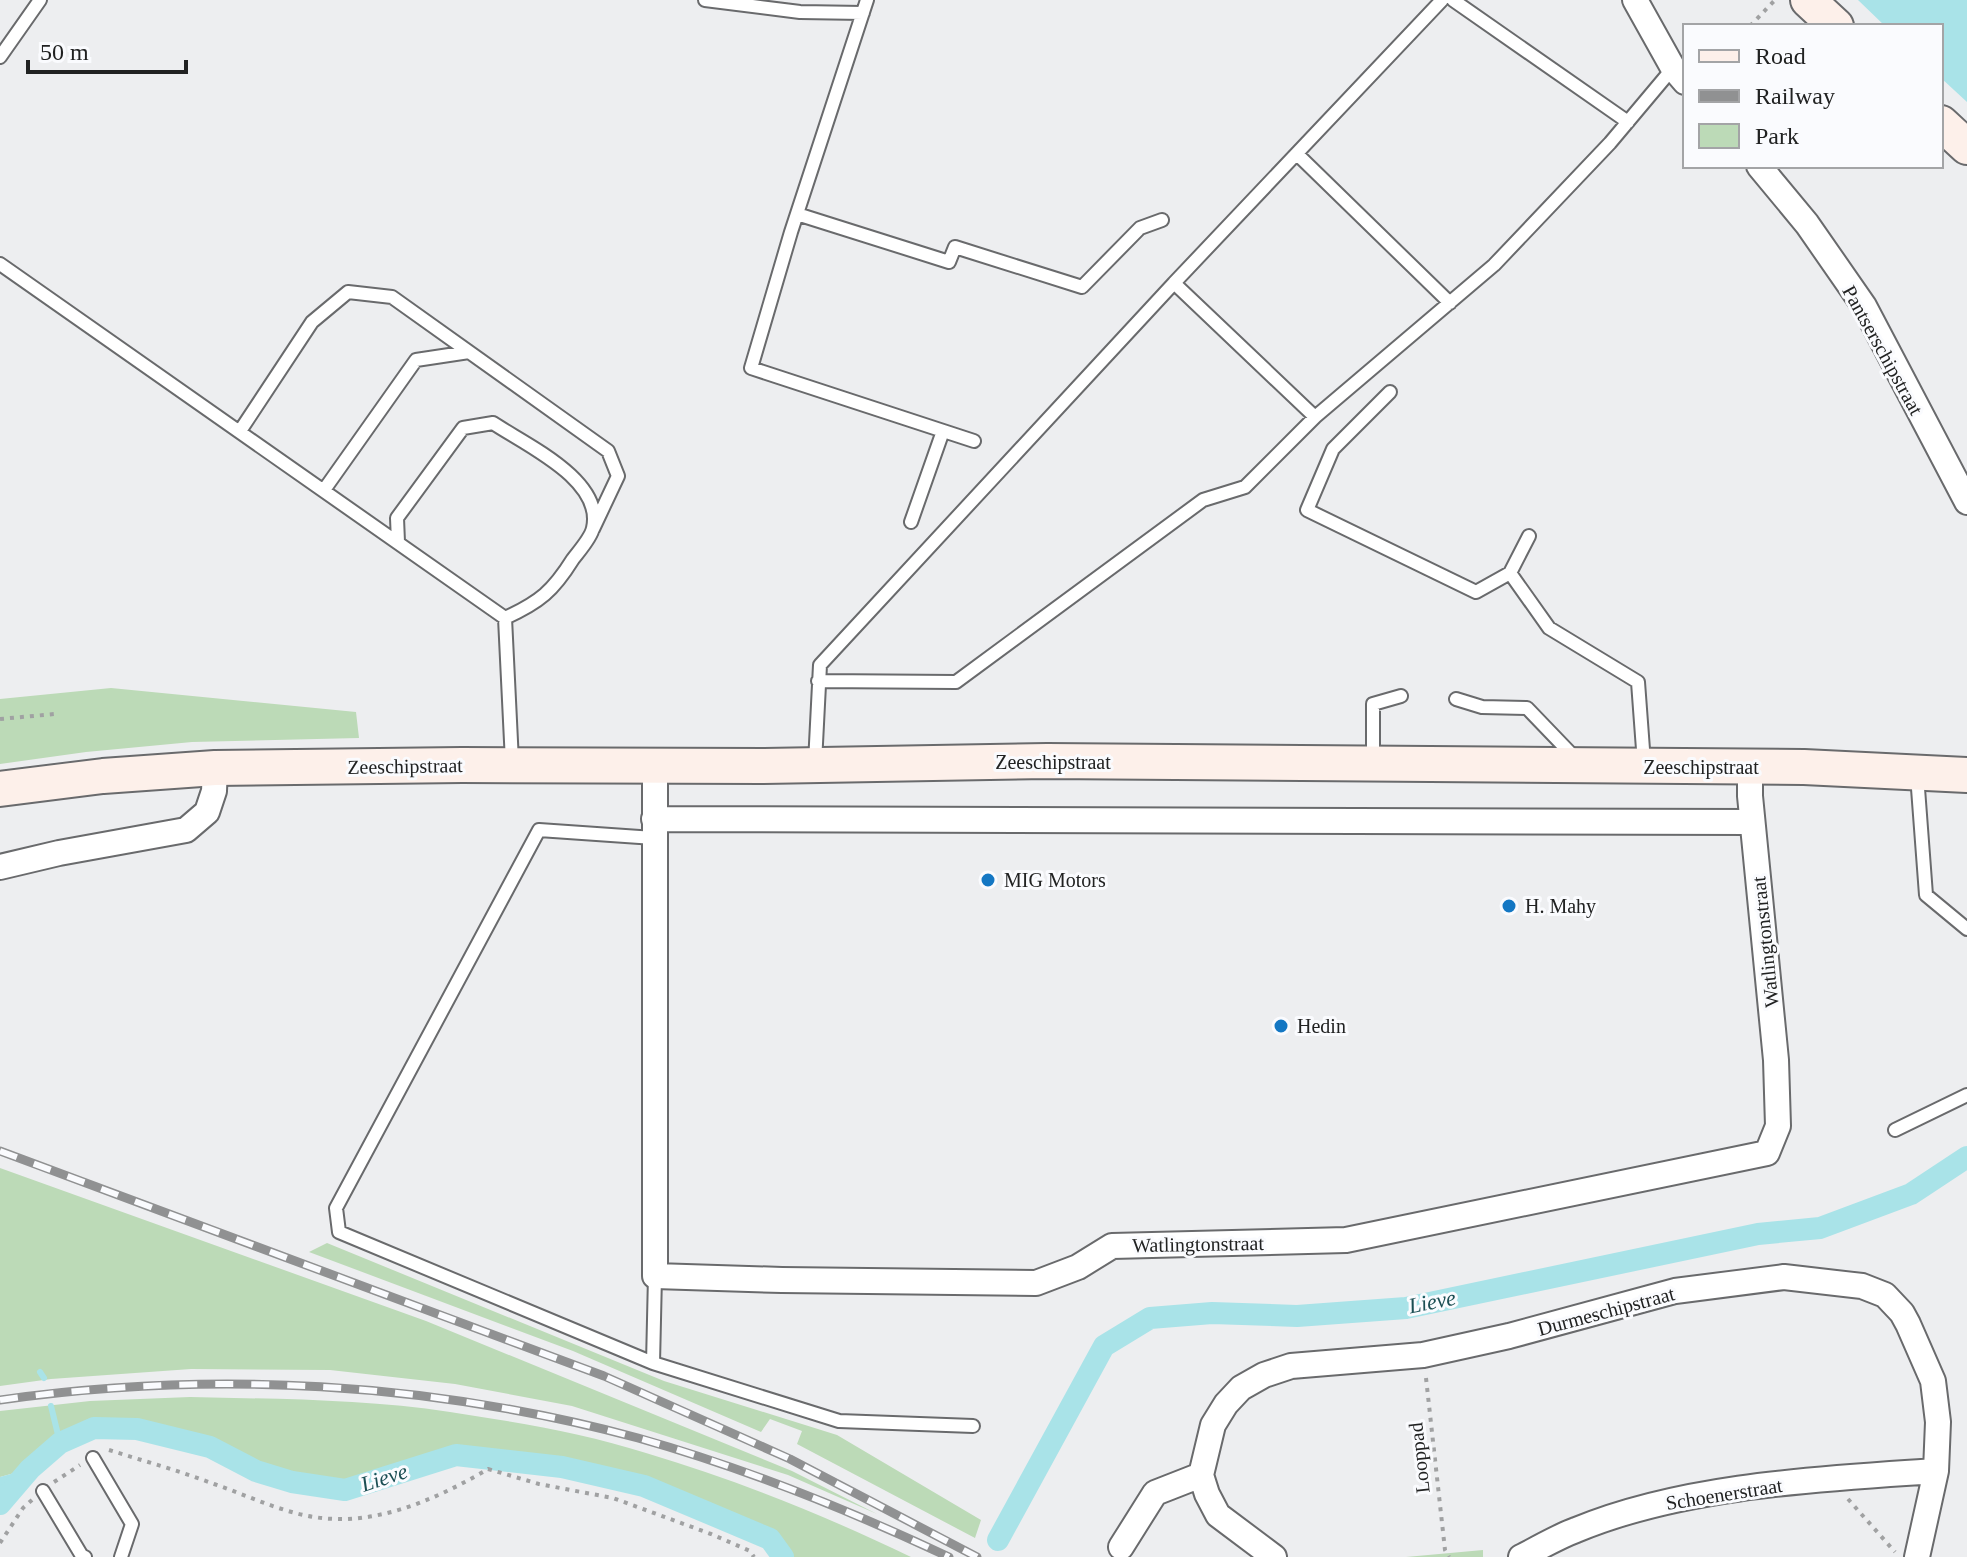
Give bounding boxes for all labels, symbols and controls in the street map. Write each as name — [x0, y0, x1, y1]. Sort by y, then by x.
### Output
scale bar — [28, 24, 186, 74]
legend — [1683, 24, 1943, 168]
text: 50 m — [40, 39, 89, 65]
text: Road — [1755, 43, 1806, 69]
text: Railway — [1755, 83, 1835, 109]
text: Park — [1755, 123, 1799, 149]
street label: Pantserschipstraat — [1837, 282, 1928, 419]
street label: Zeeschipstraat — [995, 751, 1111, 774]
street label: Zeeschipstraat — [347, 754, 463, 779]
street label: Zeeschipstraat — [1643, 756, 1759, 779]
place label: MIG Motors — [1004, 869, 1106, 891]
marker: MIG Motors — [979, 871, 997, 889]
street label: Watlingtonstraat — [1747, 875, 1784, 1009]
place label: H. Mahy — [1525, 895, 1596, 918]
marker: H. Mahy — [1500, 897, 1518, 915]
place label: Hedin — [1297, 1015, 1346, 1037]
marker: Hedin — [1272, 1017, 1290, 1035]
street label: Watlingtonstraat — [1132, 1232, 1264, 1257]
street label: Durmeschipstraat — [1535, 1282, 1678, 1341]
water label: Lieve — [1405, 1285, 1458, 1318]
street label: Looppad — [1404, 1421, 1435, 1495]
water label: Lieve — [357, 1458, 411, 1497]
street label: Schoenerstraat — [1664, 1474, 1784, 1514]

